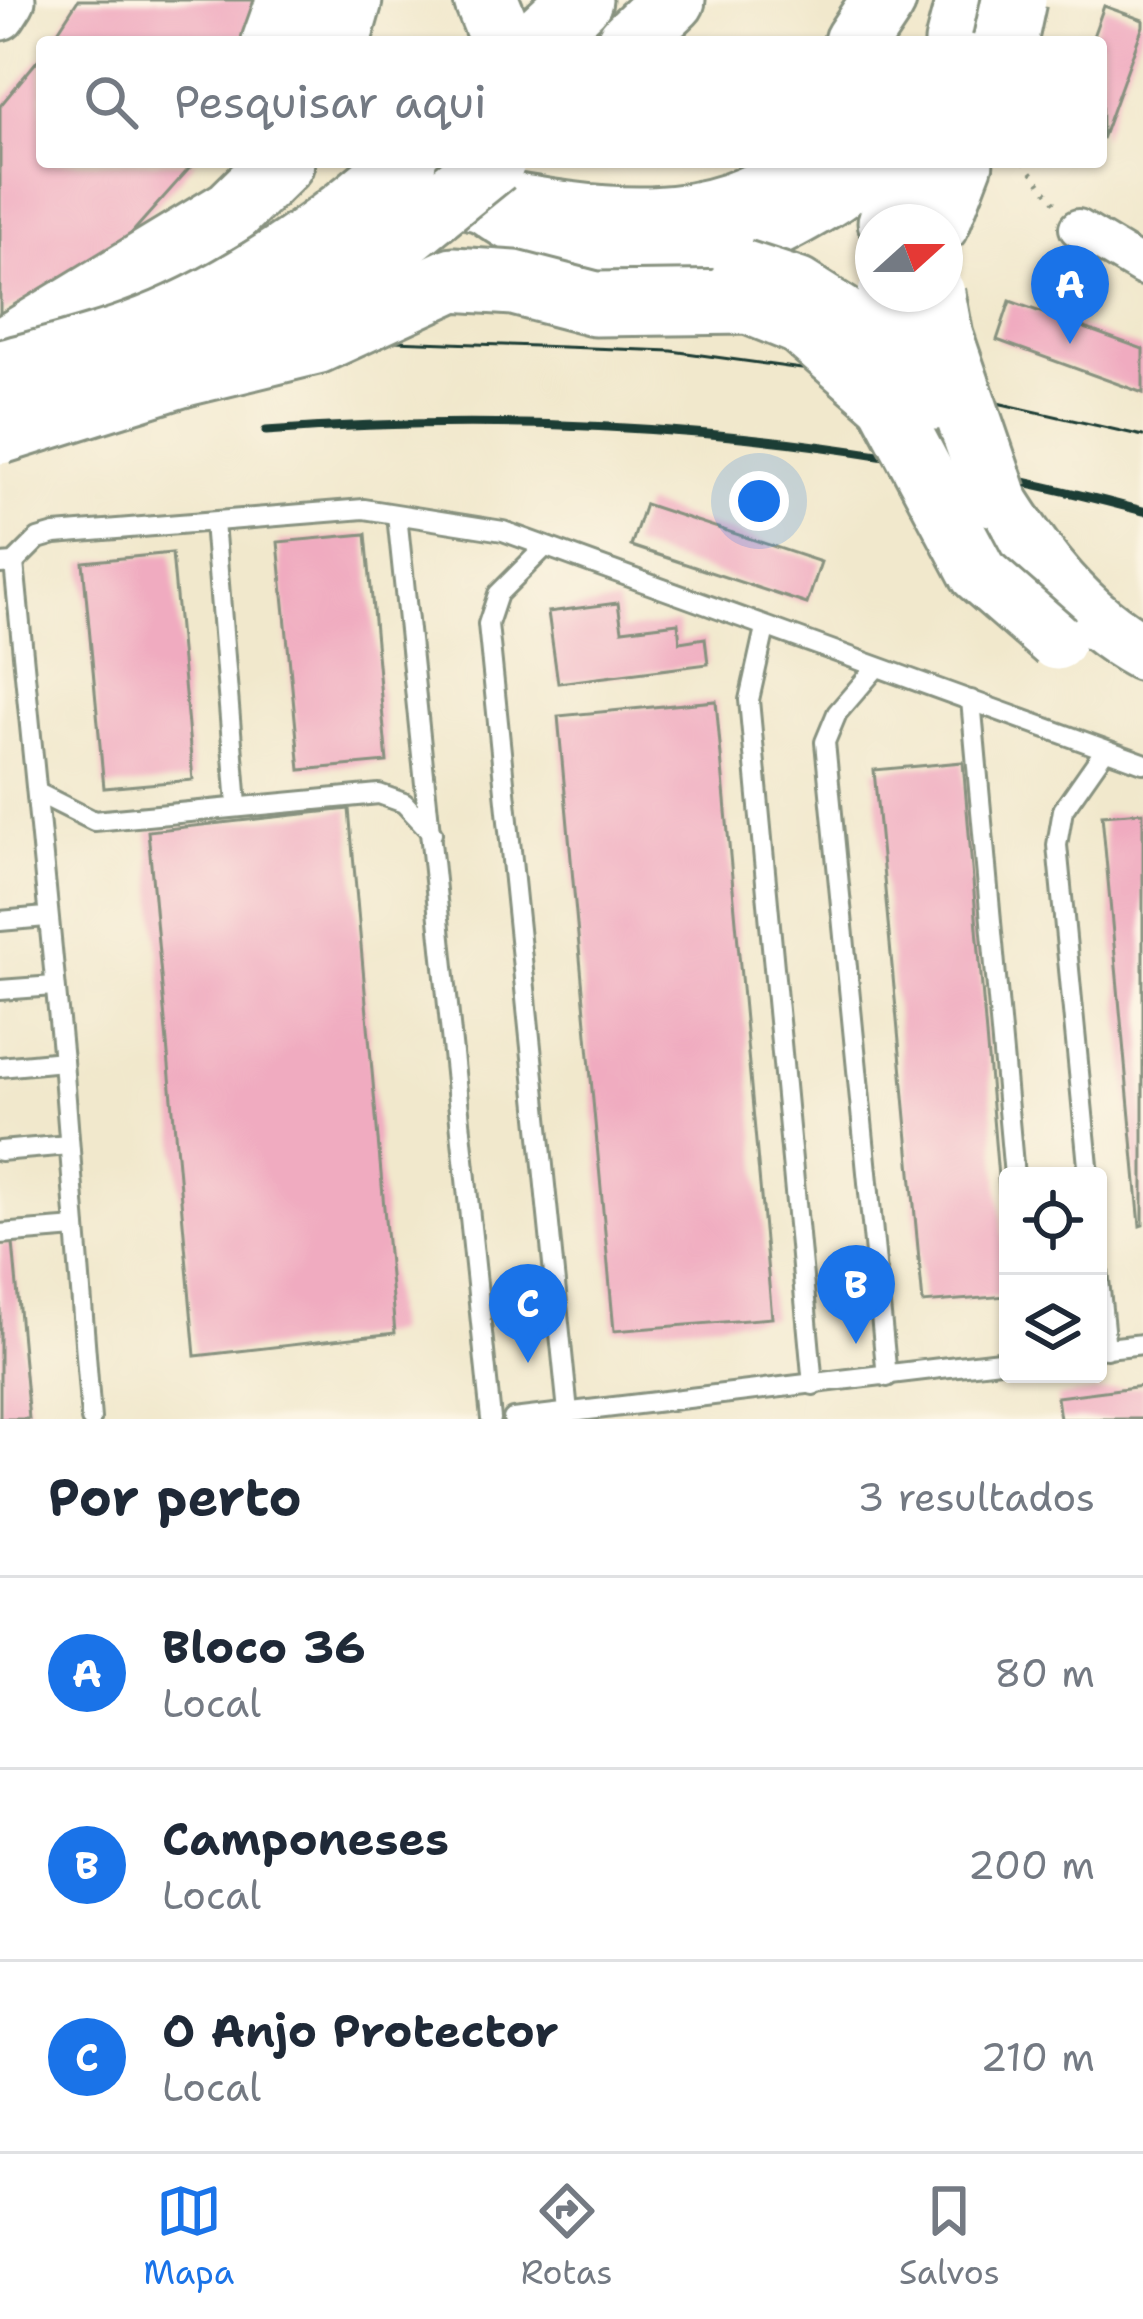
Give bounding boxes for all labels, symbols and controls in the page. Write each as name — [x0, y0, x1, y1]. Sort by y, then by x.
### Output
search box — [36, 36, 1107, 168]
icon: search — [78, 69, 144, 135]
text: Pesquisar aqui — [174, 72, 487, 132]
north arrow — [855, 204, 963, 312]
pin: A — [1031, 245, 1109, 344]
your location — [729, 471, 789, 531]
map controls — [999, 1167, 1107, 1383]
button: locate — [999, 1167, 1107, 1275]
pin: B — [817, 1245, 895, 1344]
pin: C — [489, 1264, 567, 1363]
button: layers — [999, 1275, 1107, 1383]
text: Por perto — [48, 1463, 302, 1531]
text: 3 resultados — [857, 1471, 1095, 1523]
text: Bloco 36 — [162, 1617, 366, 1677]
text: A — [72, 1647, 102, 1699]
text: 80 m — [994, 1647, 1095, 1699]
text: Local — [162, 1677, 261, 1729]
text: Camponeses — [162, 1809, 449, 1869]
text: B — [75, 1839, 99, 1891]
text: 200 m — [968, 1839, 1095, 1891]
text: Local — [162, 1869, 261, 1921]
text: O Anjo Protector — [162, 2001, 559, 2061]
text: C — [75, 2031, 99, 2083]
text: 210 m — [980, 2031, 1095, 2083]
text: Local — [162, 2061, 261, 2113]
tab: Mapa — [143, 2178, 234, 2295]
tab: Rotas — [521, 2178, 613, 2295]
tab: Salvos — [899, 2178, 1000, 2295]

